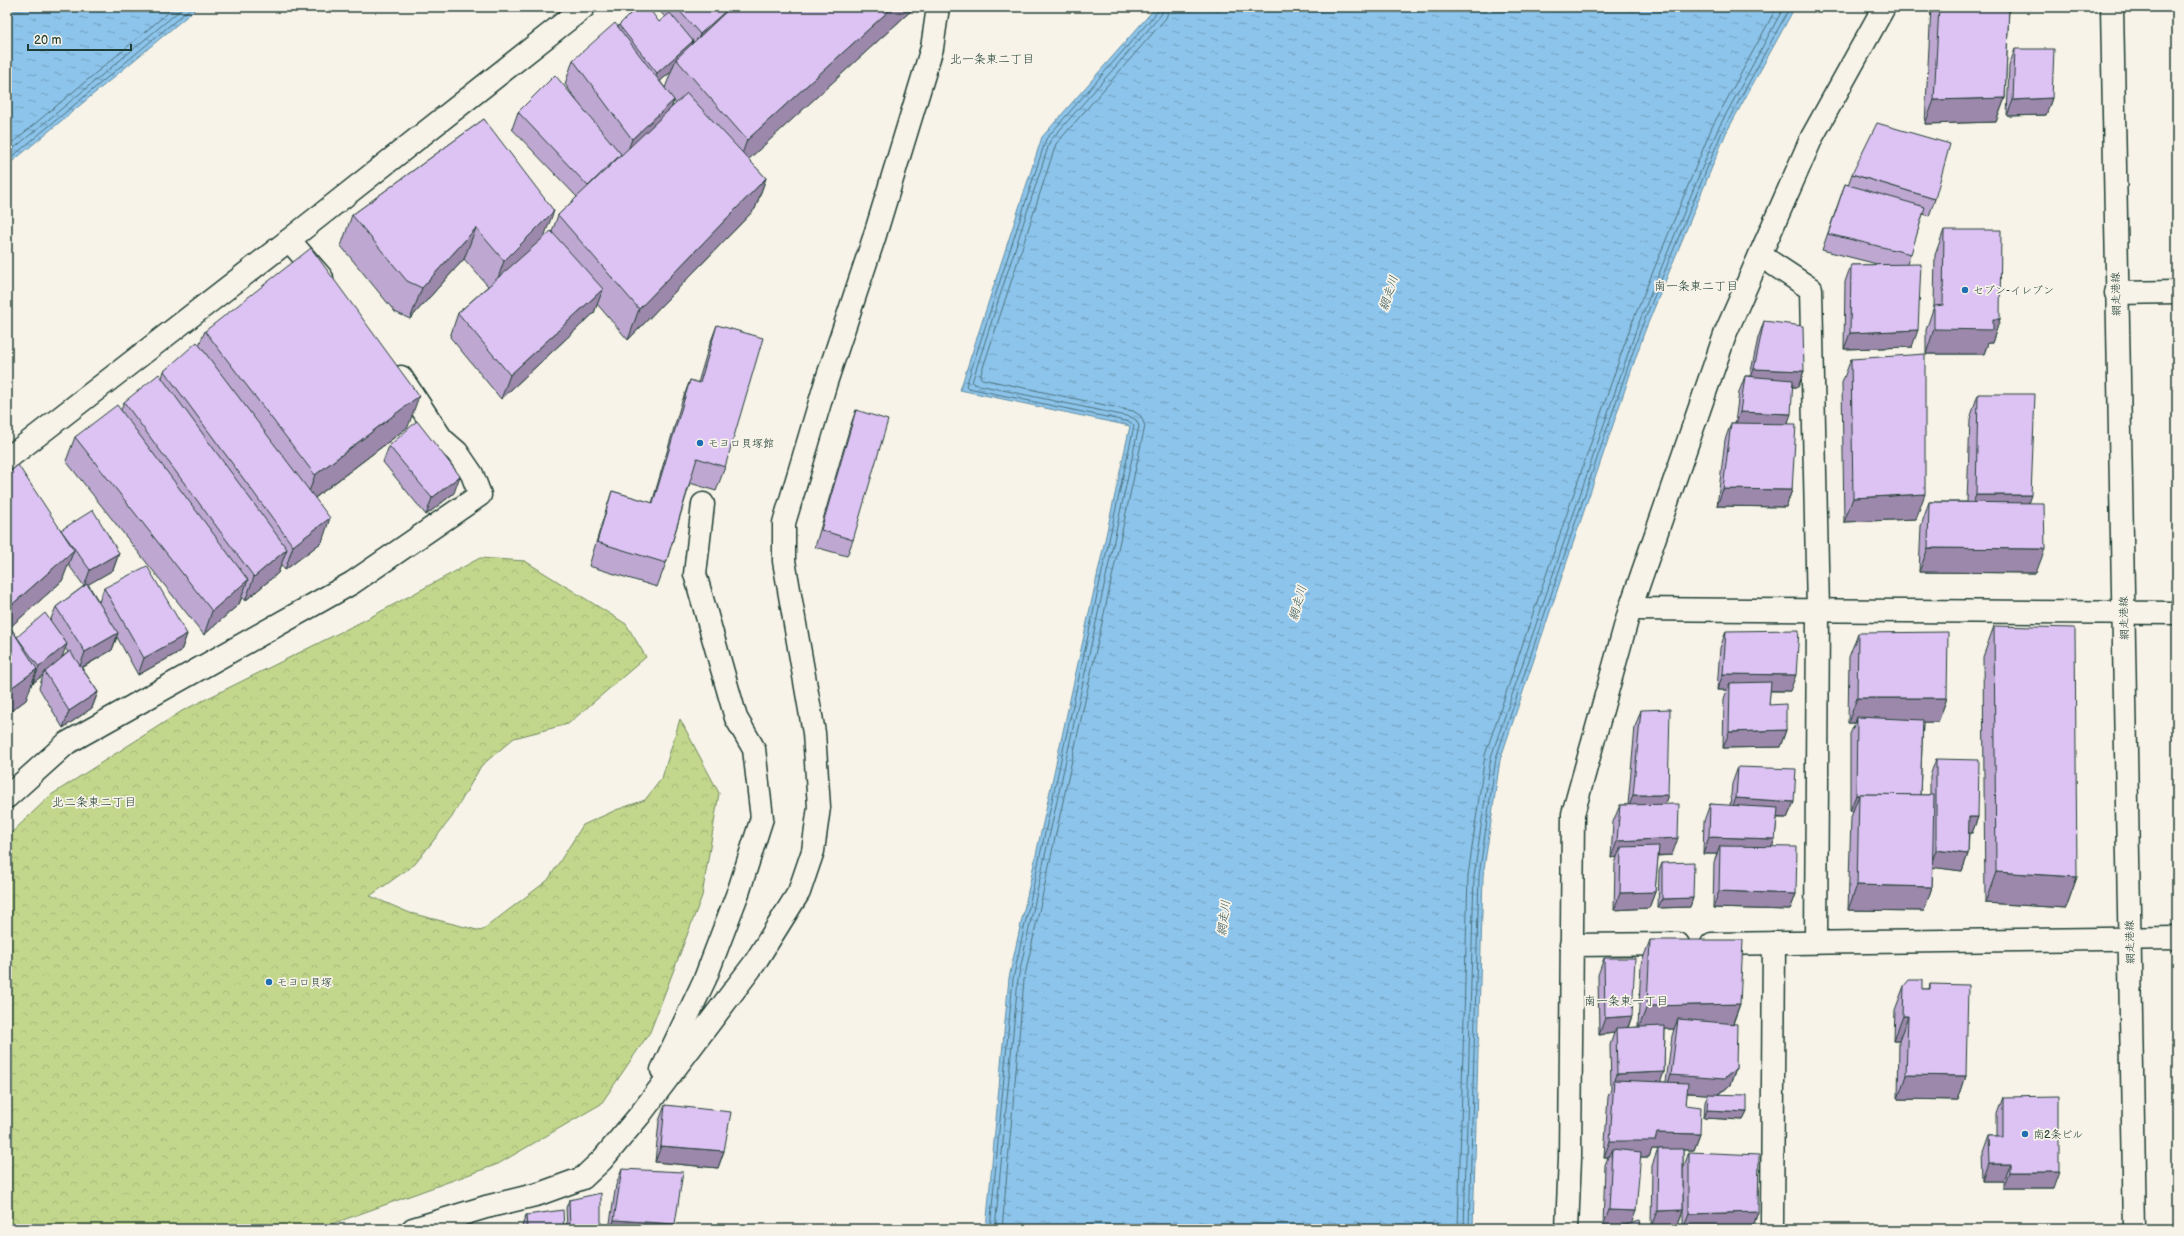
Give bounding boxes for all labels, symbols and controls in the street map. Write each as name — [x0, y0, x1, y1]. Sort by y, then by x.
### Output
scale bar — [28, 26, 131, 52]
text: 20 m — [34, 33, 61, 48]
district label: 北一条東二丁目 — [950, 52, 1034, 67]
street label: 網走港線 — [2109, 272, 2123, 316]
water label: 網走川 — [1376, 274, 1402, 312]
district label: 南一条東二丁目 — [1654, 279, 1738, 294]
place label: セブン-イレブン — [1973, 284, 2054, 297]
marker: セブン-イレブン — [1960, 285, 1970, 295]
place label: モヨロ貝塚館 — [708, 437, 774, 450]
marker: モヨロ貝塚館 — [695, 438, 705, 448]
water label: 網走川 — [1286, 584, 1310, 622]
street label: 網走港線 — [2117, 596, 2131, 640]
district label: 北二条東二丁目 — [52, 795, 136, 810]
water label: 網走川 — [1214, 899, 1234, 937]
street label: 網走港線 — [2123, 920, 2137, 964]
place label: モヨロ貝塚 — [277, 976, 332, 989]
marker: モヨロ貝塚 — [264, 977, 274, 987]
district label: 南一条東一丁目 — [1584, 994, 1668, 1009]
place label: 南2条ビル — [2033, 1128, 2083, 1141]
marker: 南2条ビル — [2020, 1129, 2030, 1139]

